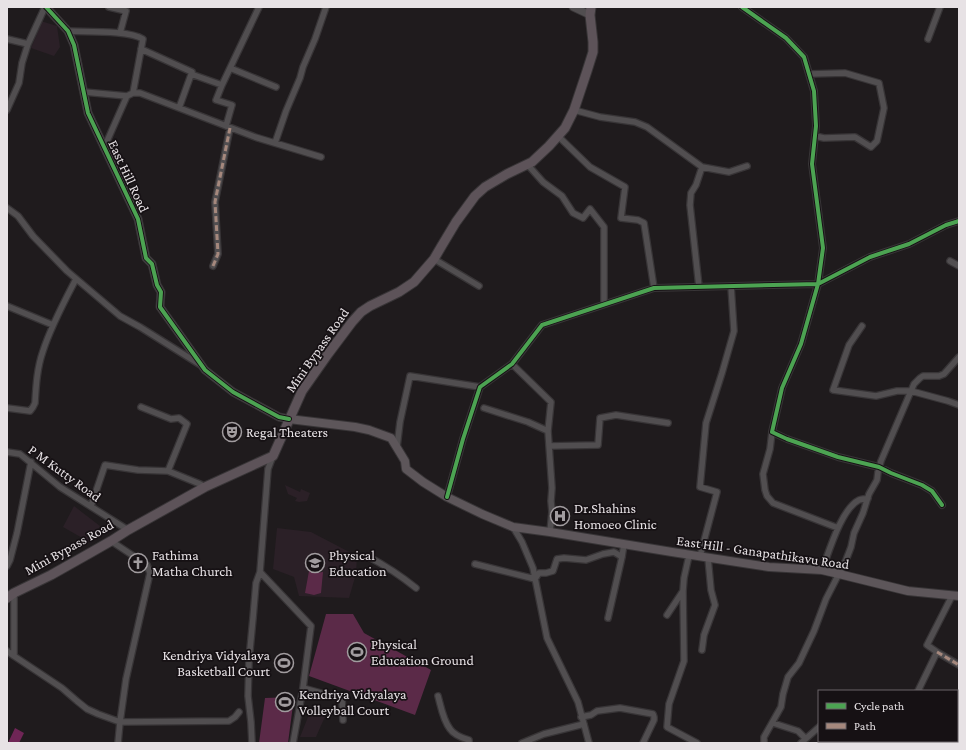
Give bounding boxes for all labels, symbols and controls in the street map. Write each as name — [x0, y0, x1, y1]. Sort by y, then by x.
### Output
street label: East Hill Road — [105, 137, 153, 215]
street label: Mini Bypass Road — [282, 304, 352, 395]
theatre icon: Regal Theaters — [221, 421, 243, 443]
place label: Regal Theaters — [246, 424, 328, 440]
street label: P M Kutty Road — [26, 441, 105, 505]
place label: Dr.Shahins Homoeo Clinic — [574, 500, 657, 532]
hospital icon: Dr.Shahins Homoeo Clinic — [549, 505, 571, 527]
street label: Mini Bypass Road — [22, 516, 117, 578]
street label: East Hill - Ganapathikavu Road — [676, 532, 851, 572]
place label: Fathima Matha Church — [152, 547, 233, 579]
place label: Physical Education — [329, 547, 387, 579]
church icon: Fathima Matha Church — [127, 552, 149, 574]
school or university icon: Physical Education — [304, 552, 326, 574]
place label: Physical Education Ground — [371, 636, 474, 668]
sports icon: Physical Education Ground — [346, 641, 368, 663]
place label: Kendriya Vidyalaya Basketball Court — [162, 647, 271, 679]
sports icon: Kendriya Vidyalaya Basketball Court — [273, 652, 295, 674]
place label: Kendriya Vidyalaya Volleyball Court — [299, 686, 407, 718]
legend — [818, 690, 958, 742]
sports icon: Kendriya Vidyalaya Volleyball Court — [274, 691, 296, 713]
text: Cycle path — [854, 699, 905, 713]
text: Path — [854, 719, 876, 733]

